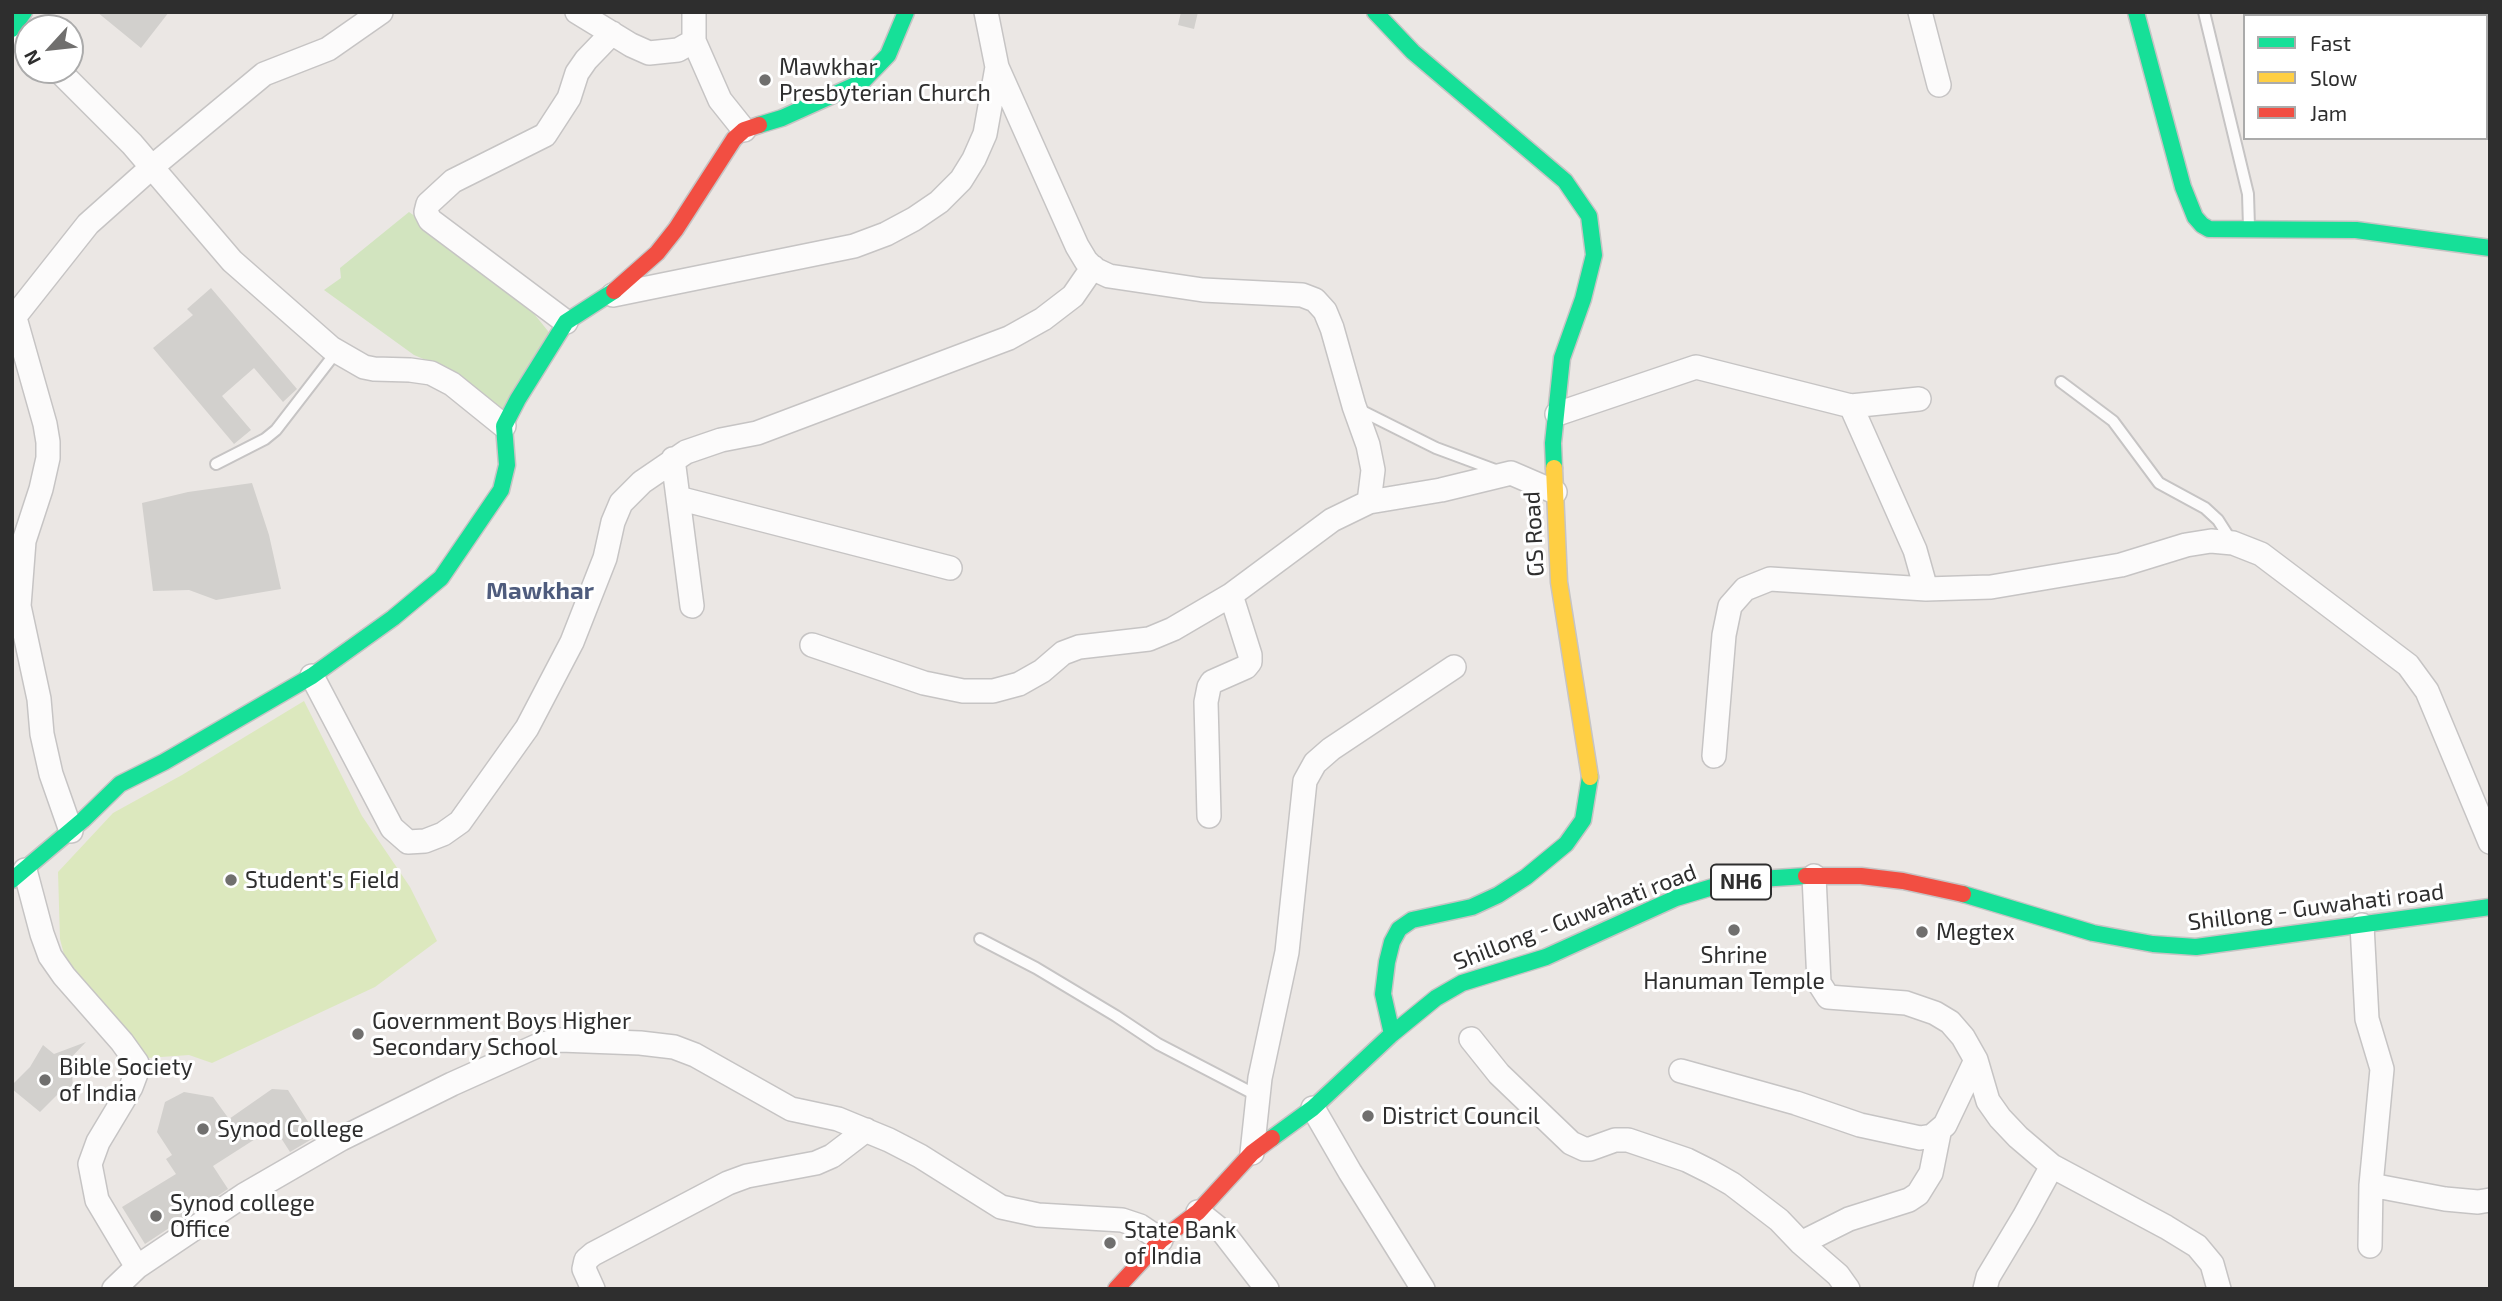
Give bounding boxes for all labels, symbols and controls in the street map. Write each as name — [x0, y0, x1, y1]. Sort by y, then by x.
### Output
north arrow — [14, 14, 84, 84]
legend — [2243, 14, 2488, 140]
text: Fast — [2310, 30, 2351, 55]
text: N — [18, 47, 45, 69]
place label: Mawkhar Presbyterian Church — [779, 53, 991, 107]
text: Slow — [2310, 65, 2357, 90]
marker: Mawkhar Presbyterian Church — [757, 72, 773, 88]
text: Jam — [2310, 100, 2347, 125]
street label: GS Road — [1518, 491, 1550, 577]
district label: Mawkhar — [486, 577, 594, 605]
street label: Shillong - Guwahati road — [1450, 858, 1700, 976]
road number: NH6 — [1711, 864, 1771, 900]
place label: Student's Field — [245, 866, 399, 894]
marker: Student's Field — [223, 872, 239, 888]
street label: Shillong - Guwahati road — [2186, 878, 2446, 936]
place label: Megtex — [1936, 918, 2015, 946]
marker: Shrine Hanuman Temple — [1726, 922, 1742, 938]
marker: Megtex — [1914, 924, 1930, 940]
place label: Shrine Hanuman Temple — [1643, 941, 1825, 995]
place label: Government Boys Higher Secondary School — [372, 1007, 631, 1061]
marker: Government Boys Higher Secondary School — [350, 1026, 366, 1042]
place label: Bible Society of India — [59, 1053, 193, 1107]
marker: Bible Society of India — [37, 1072, 53, 1088]
place label: District Council — [1382, 1102, 1540, 1130]
marker: District Council — [1360, 1108, 1376, 1124]
place label: Synod College — [217, 1115, 364, 1143]
marker: Synod College — [195, 1121, 211, 1137]
place label: Synod college Office — [170, 1189, 315, 1243]
marker: Synod college Office — [148, 1208, 164, 1224]
place label: State Bank of India — [1124, 1216, 1236, 1270]
marker: State Bank of India — [1102, 1235, 1118, 1251]

